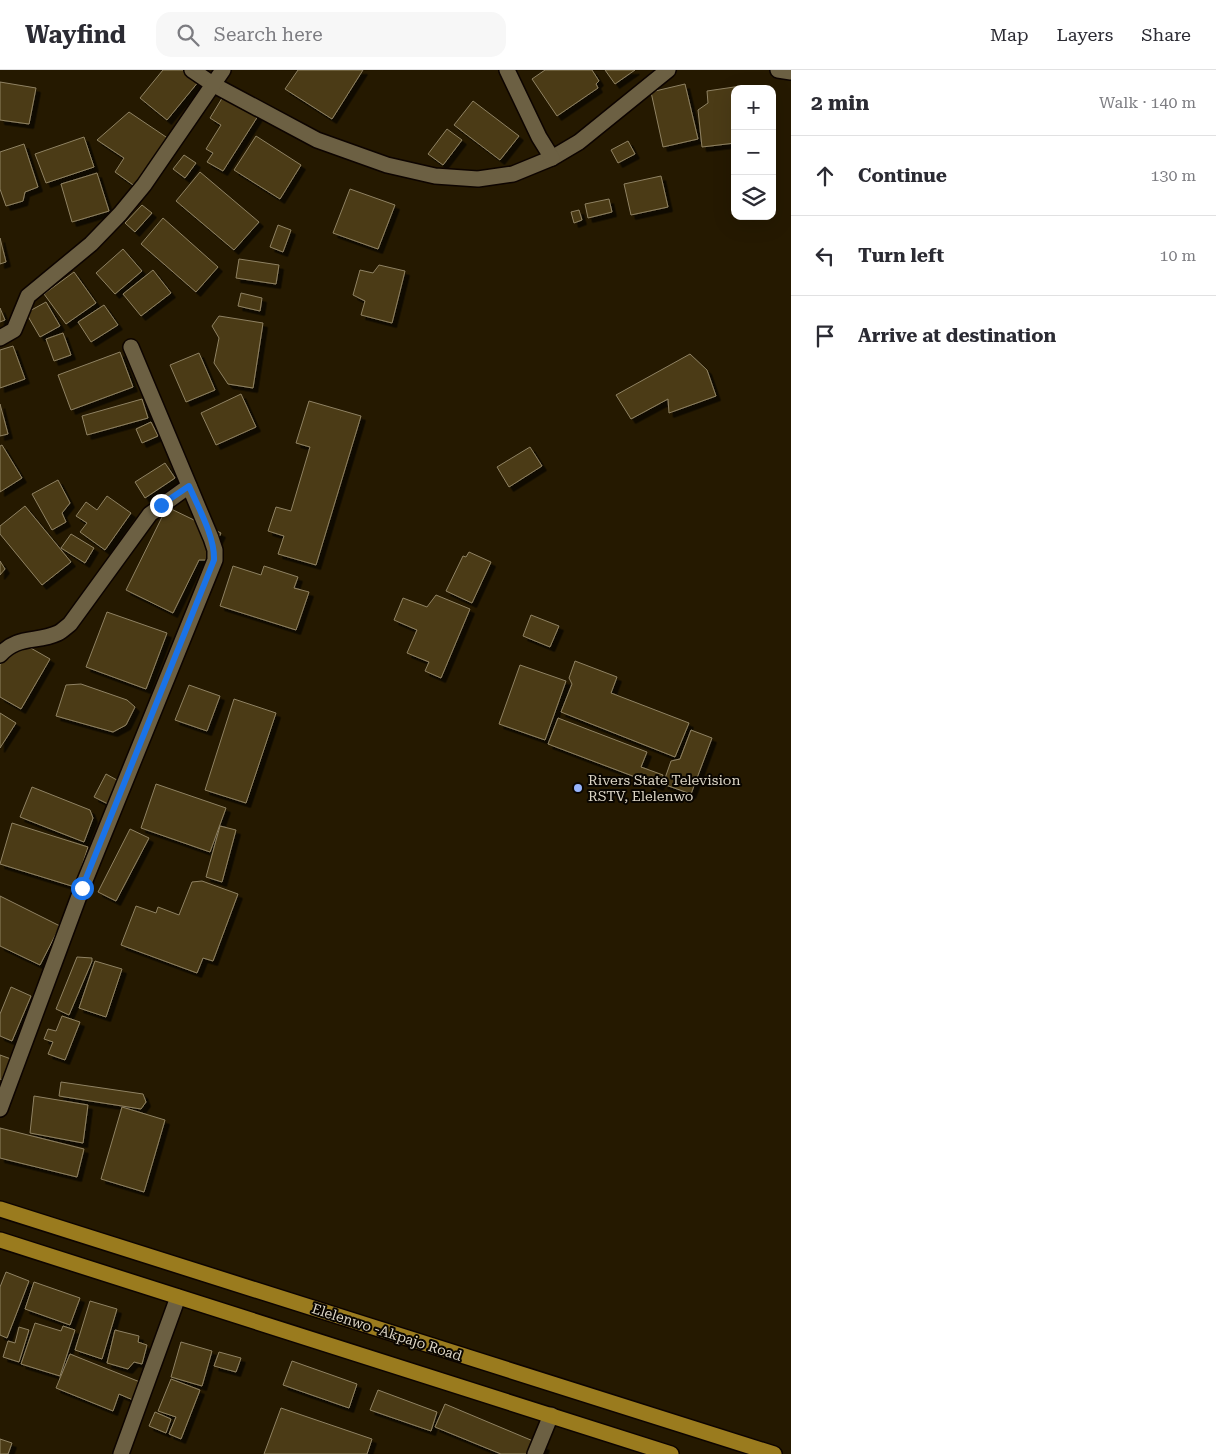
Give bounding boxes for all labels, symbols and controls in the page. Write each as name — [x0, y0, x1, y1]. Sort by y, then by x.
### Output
search box — [156, 12, 506, 57]
text: Wayfind — [25, 21, 126, 49]
icon: search — [174, 21, 202, 49]
text: Search here — [214, 23, 323, 46]
text: Map — [990, 24, 1029, 45]
text: Layers — [1057, 24, 1113, 45]
text: Share — [1141, 24, 1191, 45]
map controls — [731, 85, 776, 220]
button: + — [731, 85, 776, 130]
text: 2 min — [811, 91, 869, 115]
text: Walk · 140 m — [1099, 93, 1196, 112]
button: − — [731, 130, 776, 175]
icon: ahead — [811, 162, 839, 190]
text: Continue — [858, 164, 947, 187]
text: 130 m — [1150, 166, 1196, 185]
button: layers — [731, 175, 776, 220]
icon: left — [811, 242, 839, 270]
text: Turn left — [858, 244, 944, 267]
text: 10 m — [1159, 246, 1196, 265]
icon: arrive — [811, 322, 839, 350]
text: Arrive at destination — [858, 324, 1056, 347]
route end — [150, 494, 173, 517]
place label: Rivers State Television RSTV, Elelenwo — [588, 772, 740, 804]
marker: Rivers State Television RSTV, Elelenwo — [572, 782, 584, 794]
route start — [71, 877, 94, 900]
street label: Elelenwo -Akpajo Road — [310, 1300, 464, 1364]

